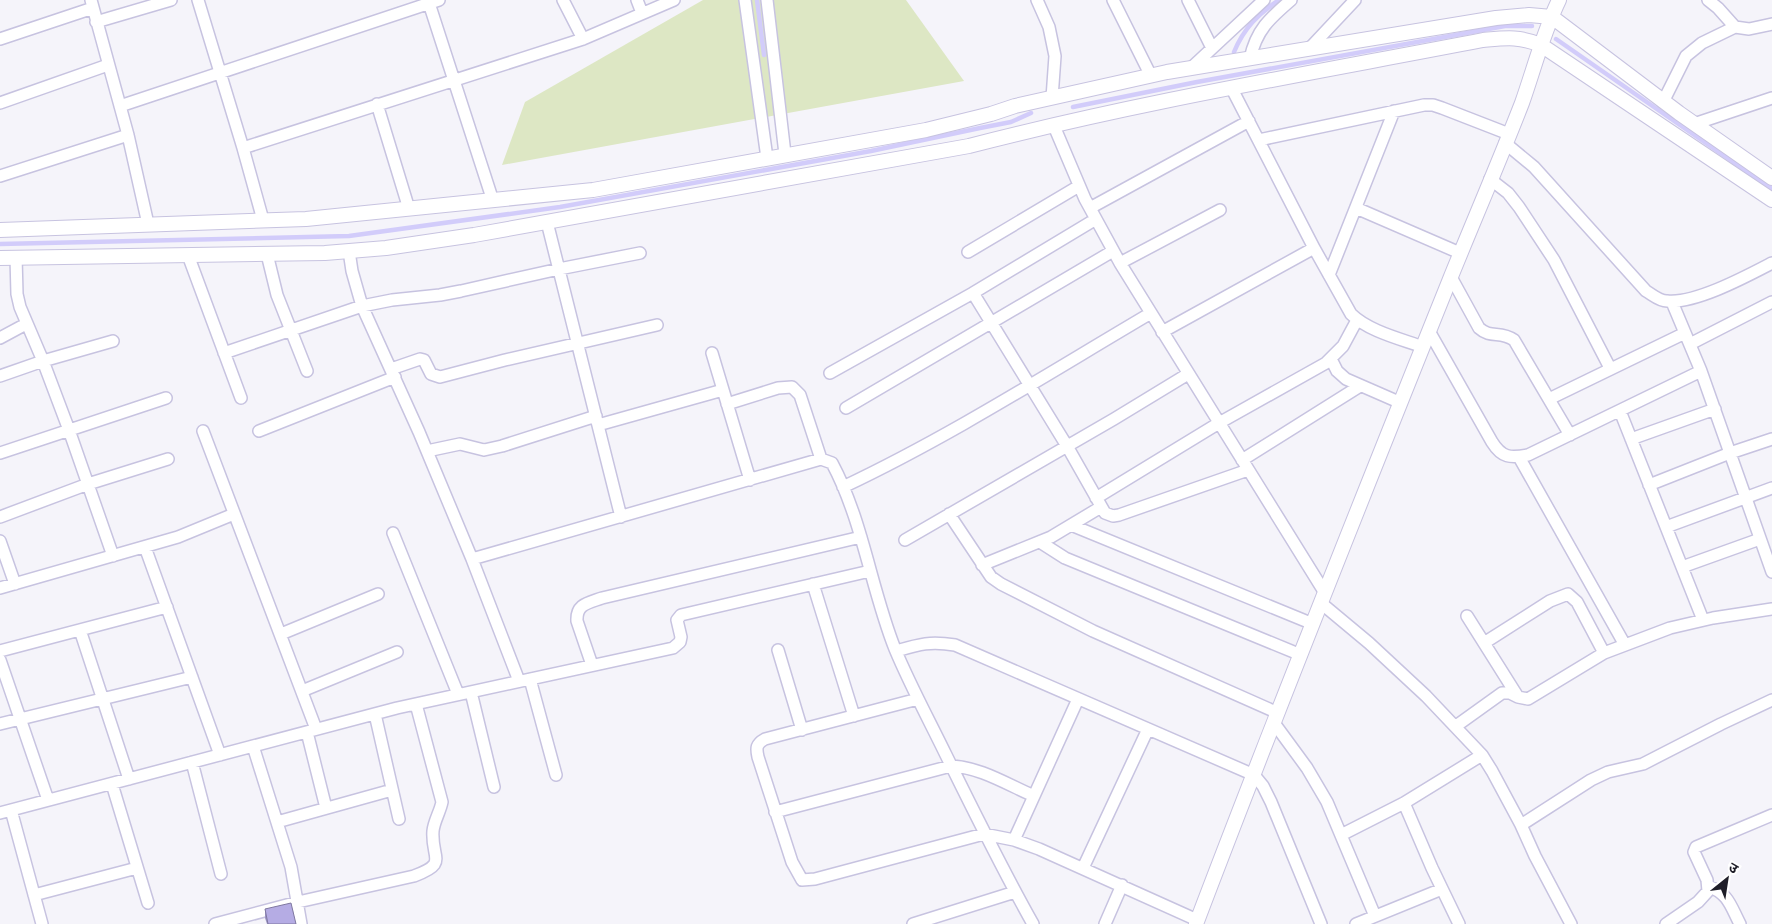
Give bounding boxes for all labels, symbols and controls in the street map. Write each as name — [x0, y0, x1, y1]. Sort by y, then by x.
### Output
north arrow — [1702, 854, 1752, 904]
text: उ — [1725, 858, 1742, 878]

